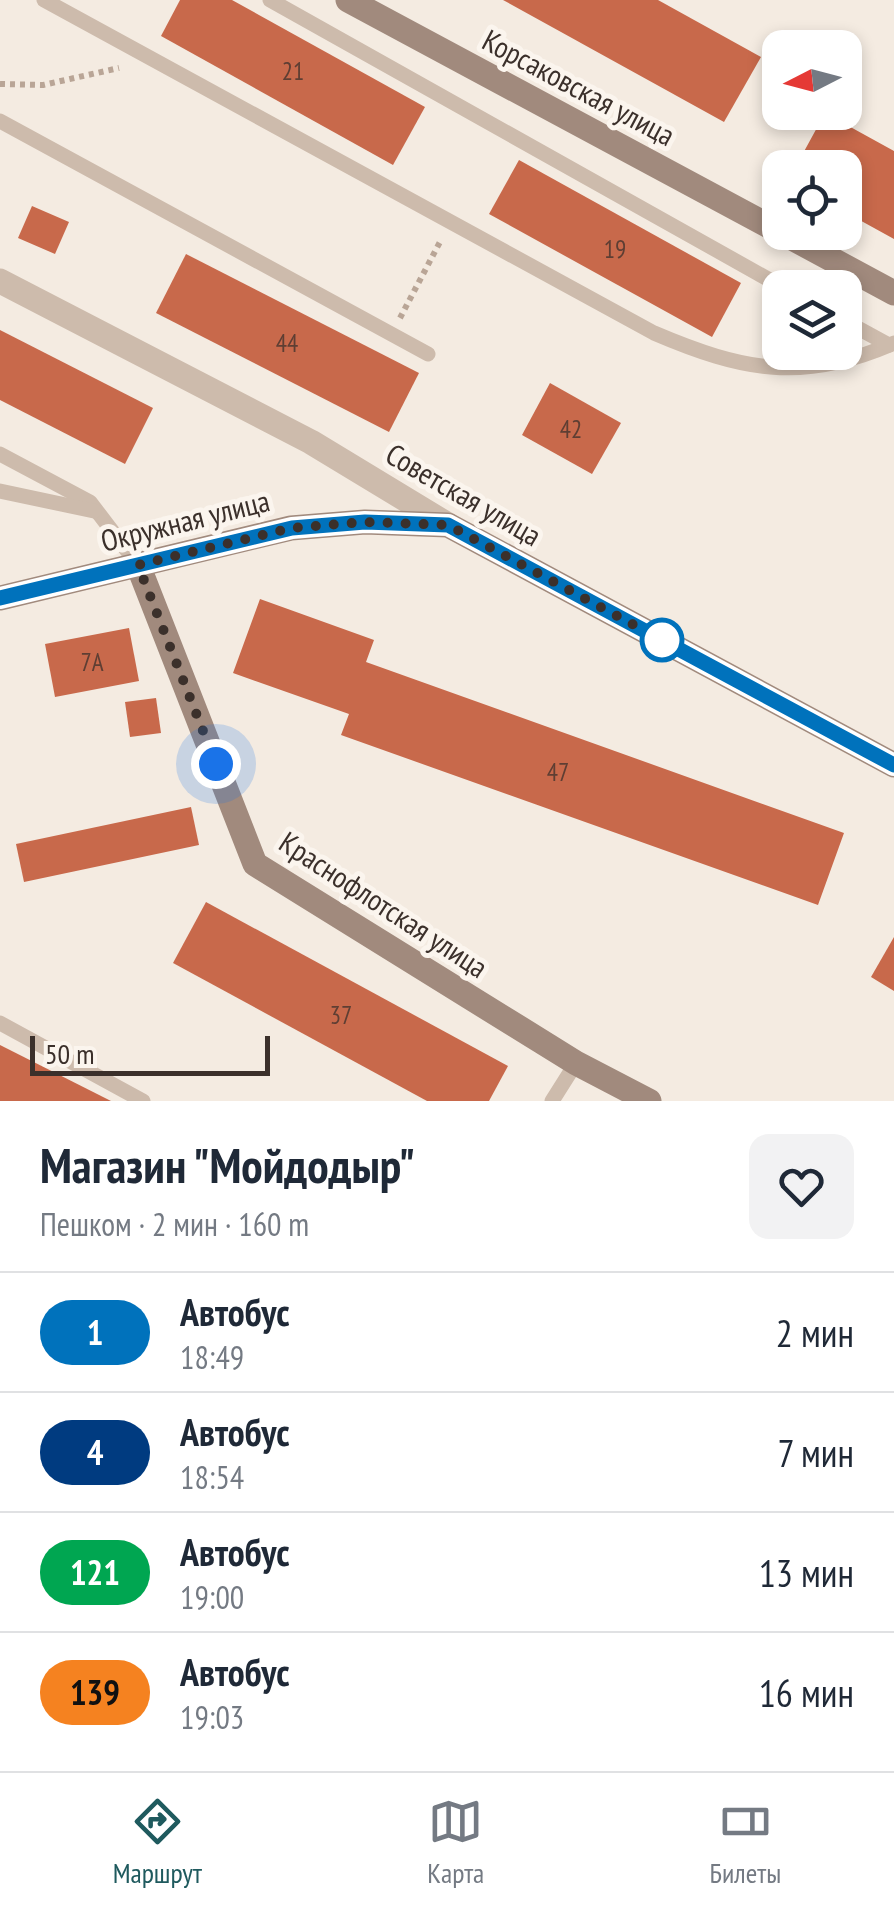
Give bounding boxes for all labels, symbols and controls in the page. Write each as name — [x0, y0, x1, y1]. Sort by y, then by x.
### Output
street label: Корсаковская улица — [476, 20, 682, 154]
north arrow — [762, 30, 862, 130]
map controls — [762, 30, 862, 370]
house number: 21 — [282, 55, 304, 87]
button: locate — [762, 150, 862, 250]
house number: 19 — [604, 233, 626, 265]
button: layers — [762, 270, 862, 370]
house number: 44 — [276, 327, 298, 359]
house number: 42 — [560, 413, 582, 445]
street label: Советская улица — [379, 434, 549, 554]
street label: Окружная улица — [97, 480, 273, 560]
unlabelled marker — [641, 619, 683, 661]
house number: 7А — [80, 646, 104, 678]
your location — [191, 739, 241, 789]
house number: 47 — [547, 756, 569, 788]
street label: Краснофлотская улица — [272, 822, 496, 986]
house number: 37 — [330, 999, 352, 1031]
scale bar — [30, 1031, 270, 1076]
text: 50 m — [45, 1035, 94, 1072]
text: Магазин "Мойдодыр" — [40, 1134, 415, 1196]
button: heart — [749, 1134, 854, 1239]
text: Пешком · 2 мин · 160 m — [40, 1203, 309, 1245]
text: Автобус — [180, 1287, 290, 1336]
text: 2 мин — [776, 1308, 854, 1357]
text: 1 — [87, 1309, 103, 1355]
text: 18:49 — [180, 1336, 244, 1378]
text: Автобус — [180, 1407, 290, 1456]
text: 7 мин — [777, 1428, 854, 1477]
text: 4 — [87, 1429, 103, 1475]
text: 18:54 — [180, 1456, 244, 1498]
text: Автобус — [180, 1527, 290, 1576]
text: 13 мин — [759, 1548, 854, 1597]
text: 121 — [70, 1549, 120, 1595]
text: 19:00 — [180, 1576, 244, 1618]
text: Автобус — [180, 1647, 290, 1696]
text: 16 мин — [759, 1668, 854, 1717]
text: 139 — [70, 1669, 120, 1715]
text: 19:03 — [180, 1696, 244, 1738]
tab: Маршрут — [113, 1794, 202, 1891]
tab: Карта — [427, 1794, 484, 1891]
tab: Билеты — [710, 1794, 781, 1891]

